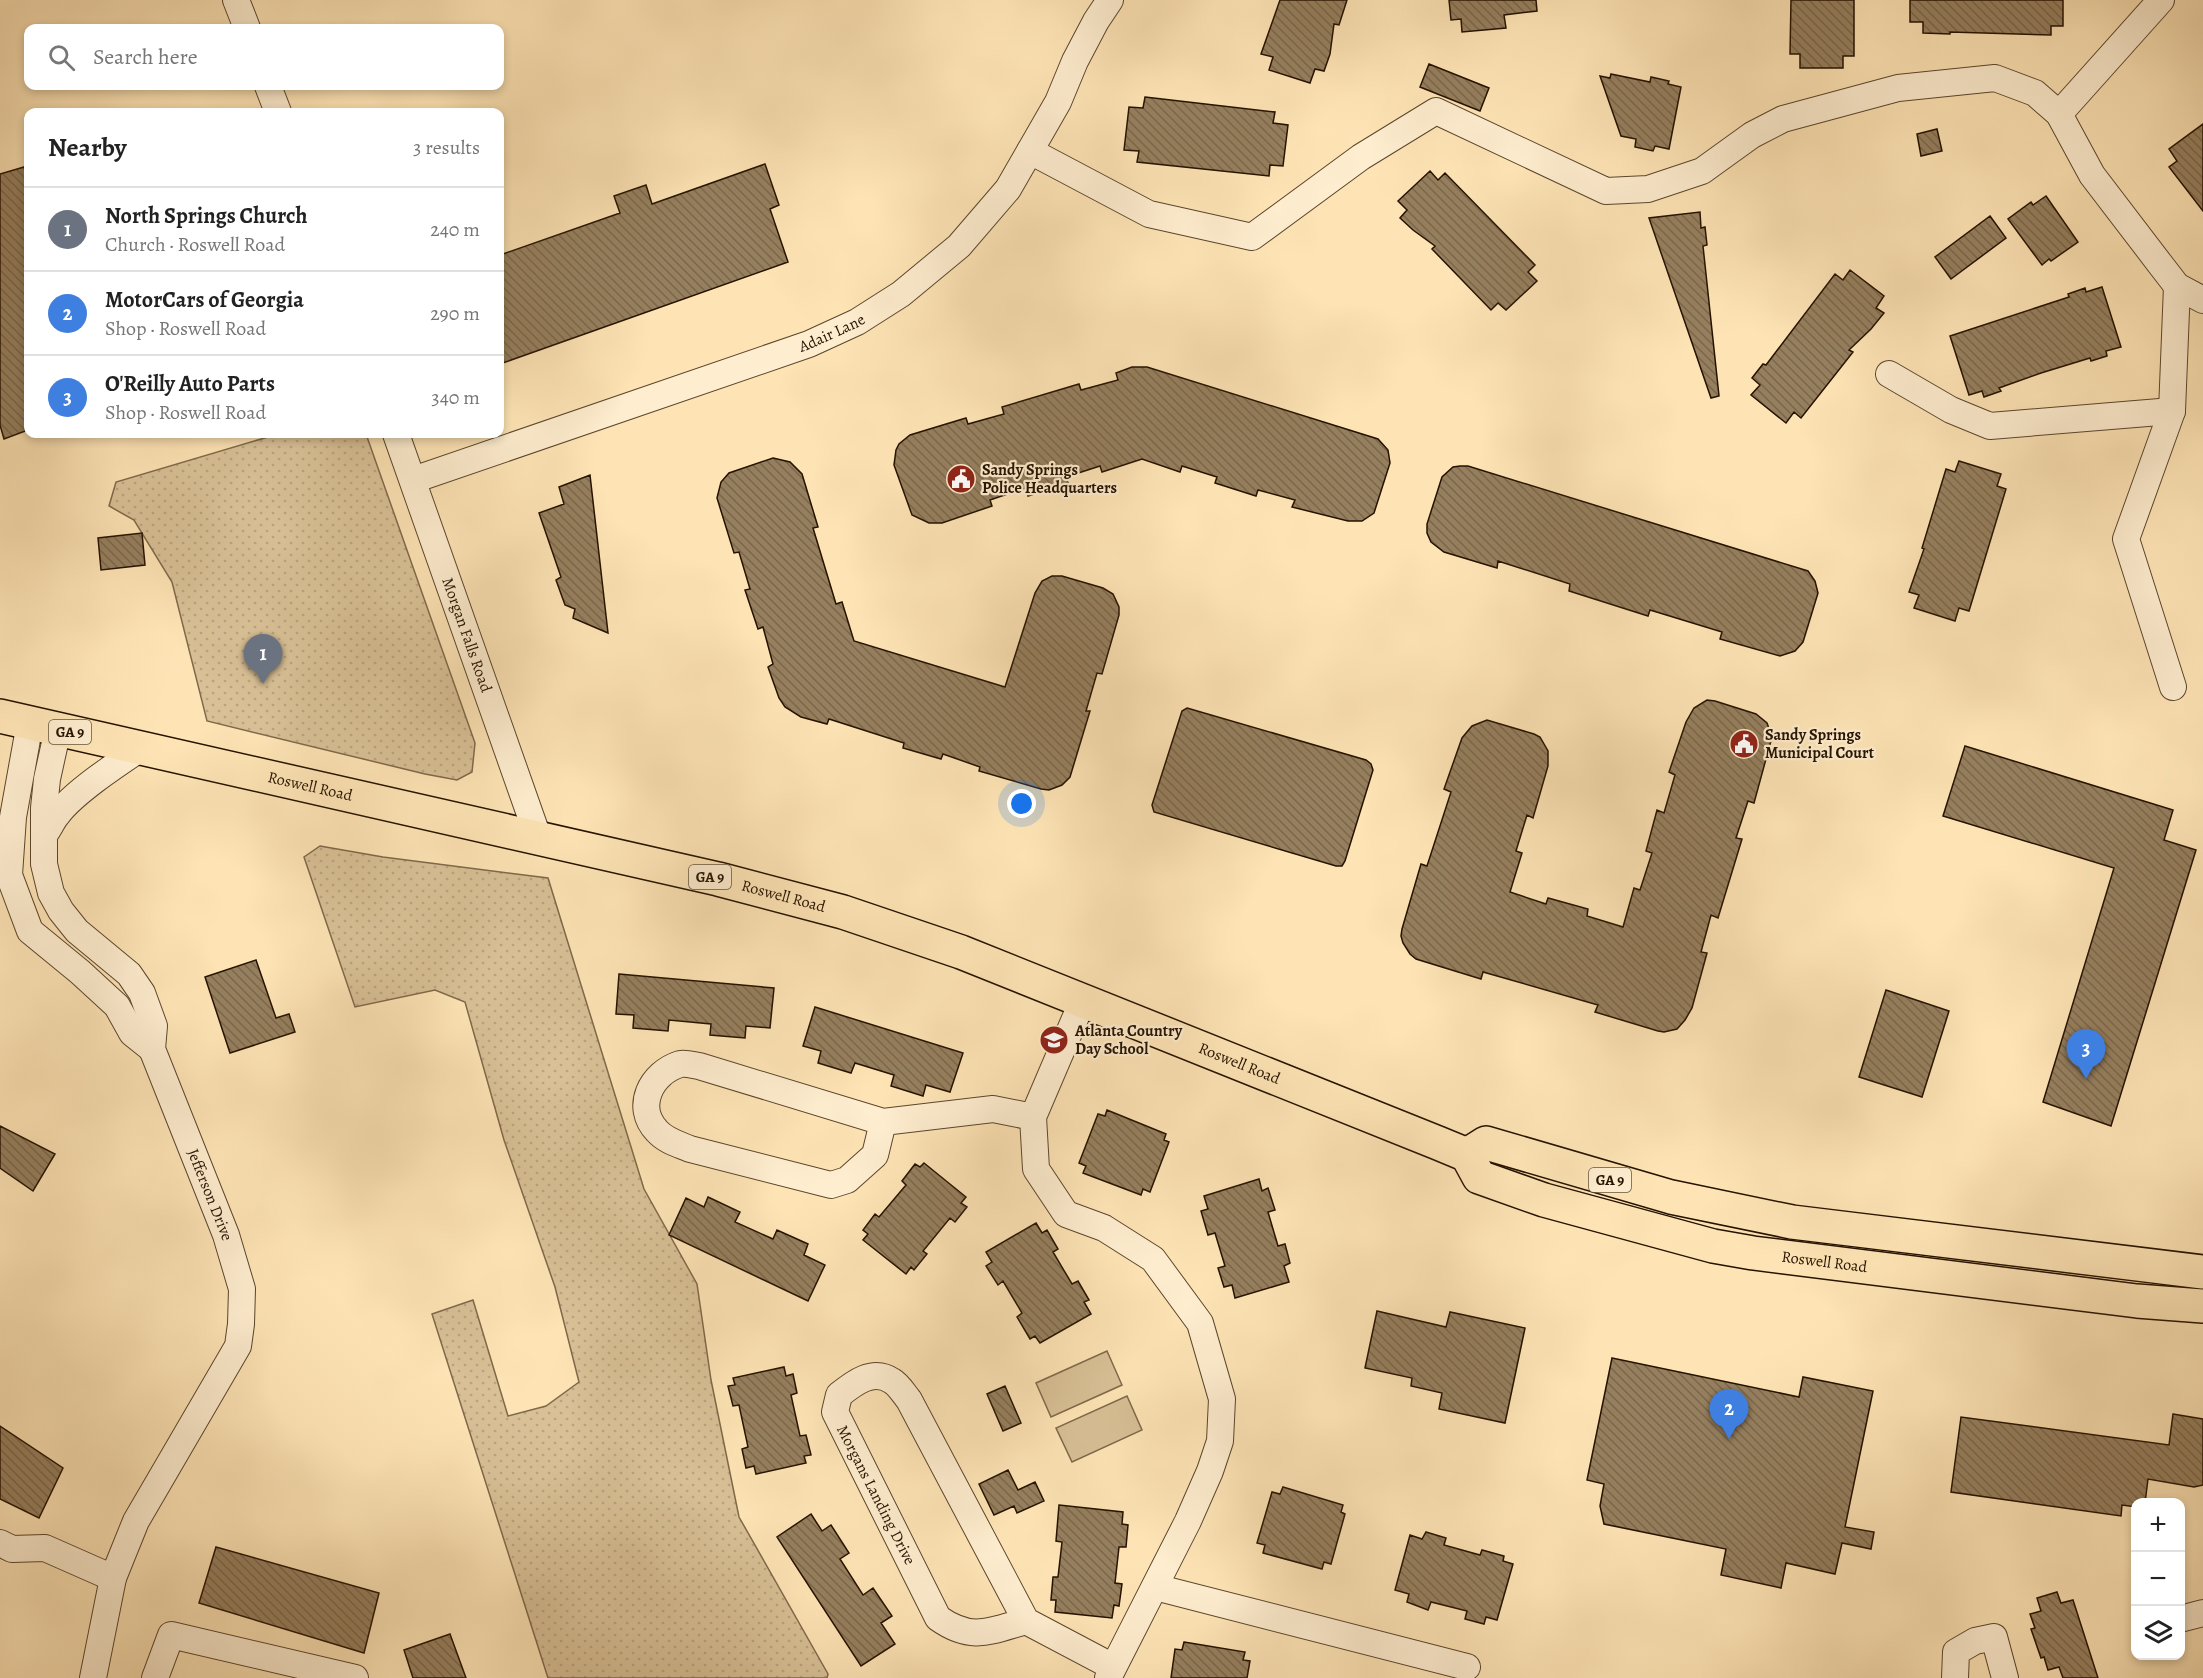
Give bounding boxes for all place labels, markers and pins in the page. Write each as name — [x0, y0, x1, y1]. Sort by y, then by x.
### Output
place label: Sandy Springs Police Headquarters — [982, 459, 1117, 499]
public building icon: Sandy Springs Police Headquarters — [945, 463, 977, 495]
pin: 1 — [244, 634, 282, 684]
place label: Sandy Springs Municipal Court — [1765, 724, 1875, 764]
public building icon: Sandy Springs Municipal Court — [1728, 728, 1760, 760]
place label: Atlanta Country Day School — [1074, 1020, 1183, 1060]
school or university icon: Atlanta Country Day School — [1038, 1024, 1070, 1056]
pin: 3 — [2066, 1030, 2106, 1079]
pin: 2 — [1710, 1390, 1748, 1439]

